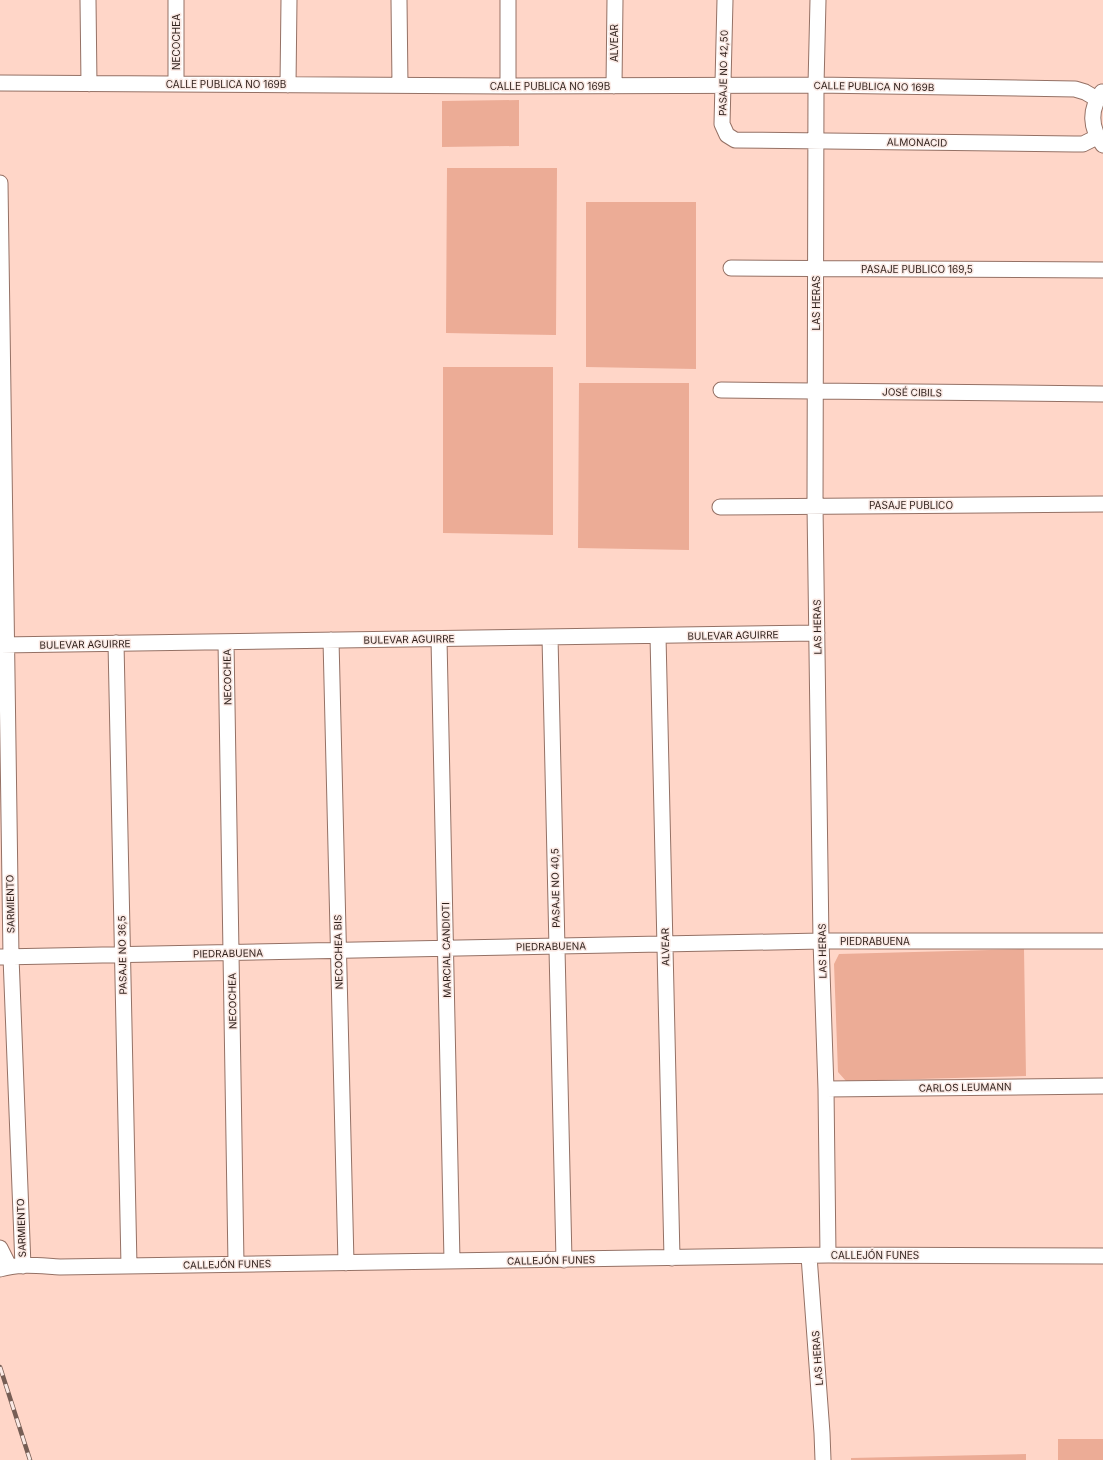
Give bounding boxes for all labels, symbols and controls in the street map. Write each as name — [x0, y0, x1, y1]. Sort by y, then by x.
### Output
street label: NECOCHEA — [170, 14, 182, 70]
street label: ALVEAR — [608, 23, 620, 62]
street label: PASAJE NO 42,50 — [716, 30, 730, 116]
street label: CALLE PUBLICA NO 169B — [166, 78, 286, 90]
street label: CALLE PUBLICA NO 169B — [814, 79, 934, 93]
street label: CALLE PUBLICA NO 169B — [490, 80, 610, 92]
street label: ALMONACID — [887, 135, 947, 149]
street label: PASAJE PUBLICO 169,5 — [861, 263, 973, 275]
street label: LAS HERAS — [810, 276, 822, 330]
street label: JOSÉ CIBILS — [882, 384, 942, 399]
street label: PASAJE PUBLICO — [869, 499, 953, 511]
street label: LAS HERAS — [811, 599, 823, 655]
street label: BULEVAR AGUIRRE — [687, 628, 779, 642]
street label: BULEVAR AGUIRRE — [363, 632, 455, 646]
street label: BULEVAR AGUIRRE — [39, 637, 131, 651]
street label: NECOCHEA — [221, 649, 233, 705]
street label: PASAJE NO 40,5 — [548, 848, 562, 928]
street label: SARMIENTO — [3, 874, 17, 934]
street label: MARCIAL CANDIOTI — [439, 902, 453, 998]
street label: PASAJE NO 36,5 — [115, 915, 129, 995]
street label: NECOCHEA BIS — [331, 915, 345, 989]
street label: LAS HERAS — [816, 923, 828, 979]
street label: ALVEAR — [659, 927, 671, 966]
street label: PIEDRABUENA — [840, 935, 910, 947]
street label: PIEDRABUENA — [516, 939, 586, 953]
street label: PIEDRABUENA — [193, 946, 263, 960]
street label: NECOCHEA — [226, 973, 238, 1029]
street label: CARLOS LEUMANN — [918, 1080, 1012, 1094]
street label: SARMIENTO — [14, 1198, 28, 1258]
street label: CALLEJÓN FUNES — [831, 1248, 919, 1261]
street label: CALLEJÓN FUNES — [507, 1252, 595, 1267]
street label: CALLEJÓN FUNES — [183, 1256, 271, 1271]
street label: LAS HERAS — [809, 1330, 825, 1386]

